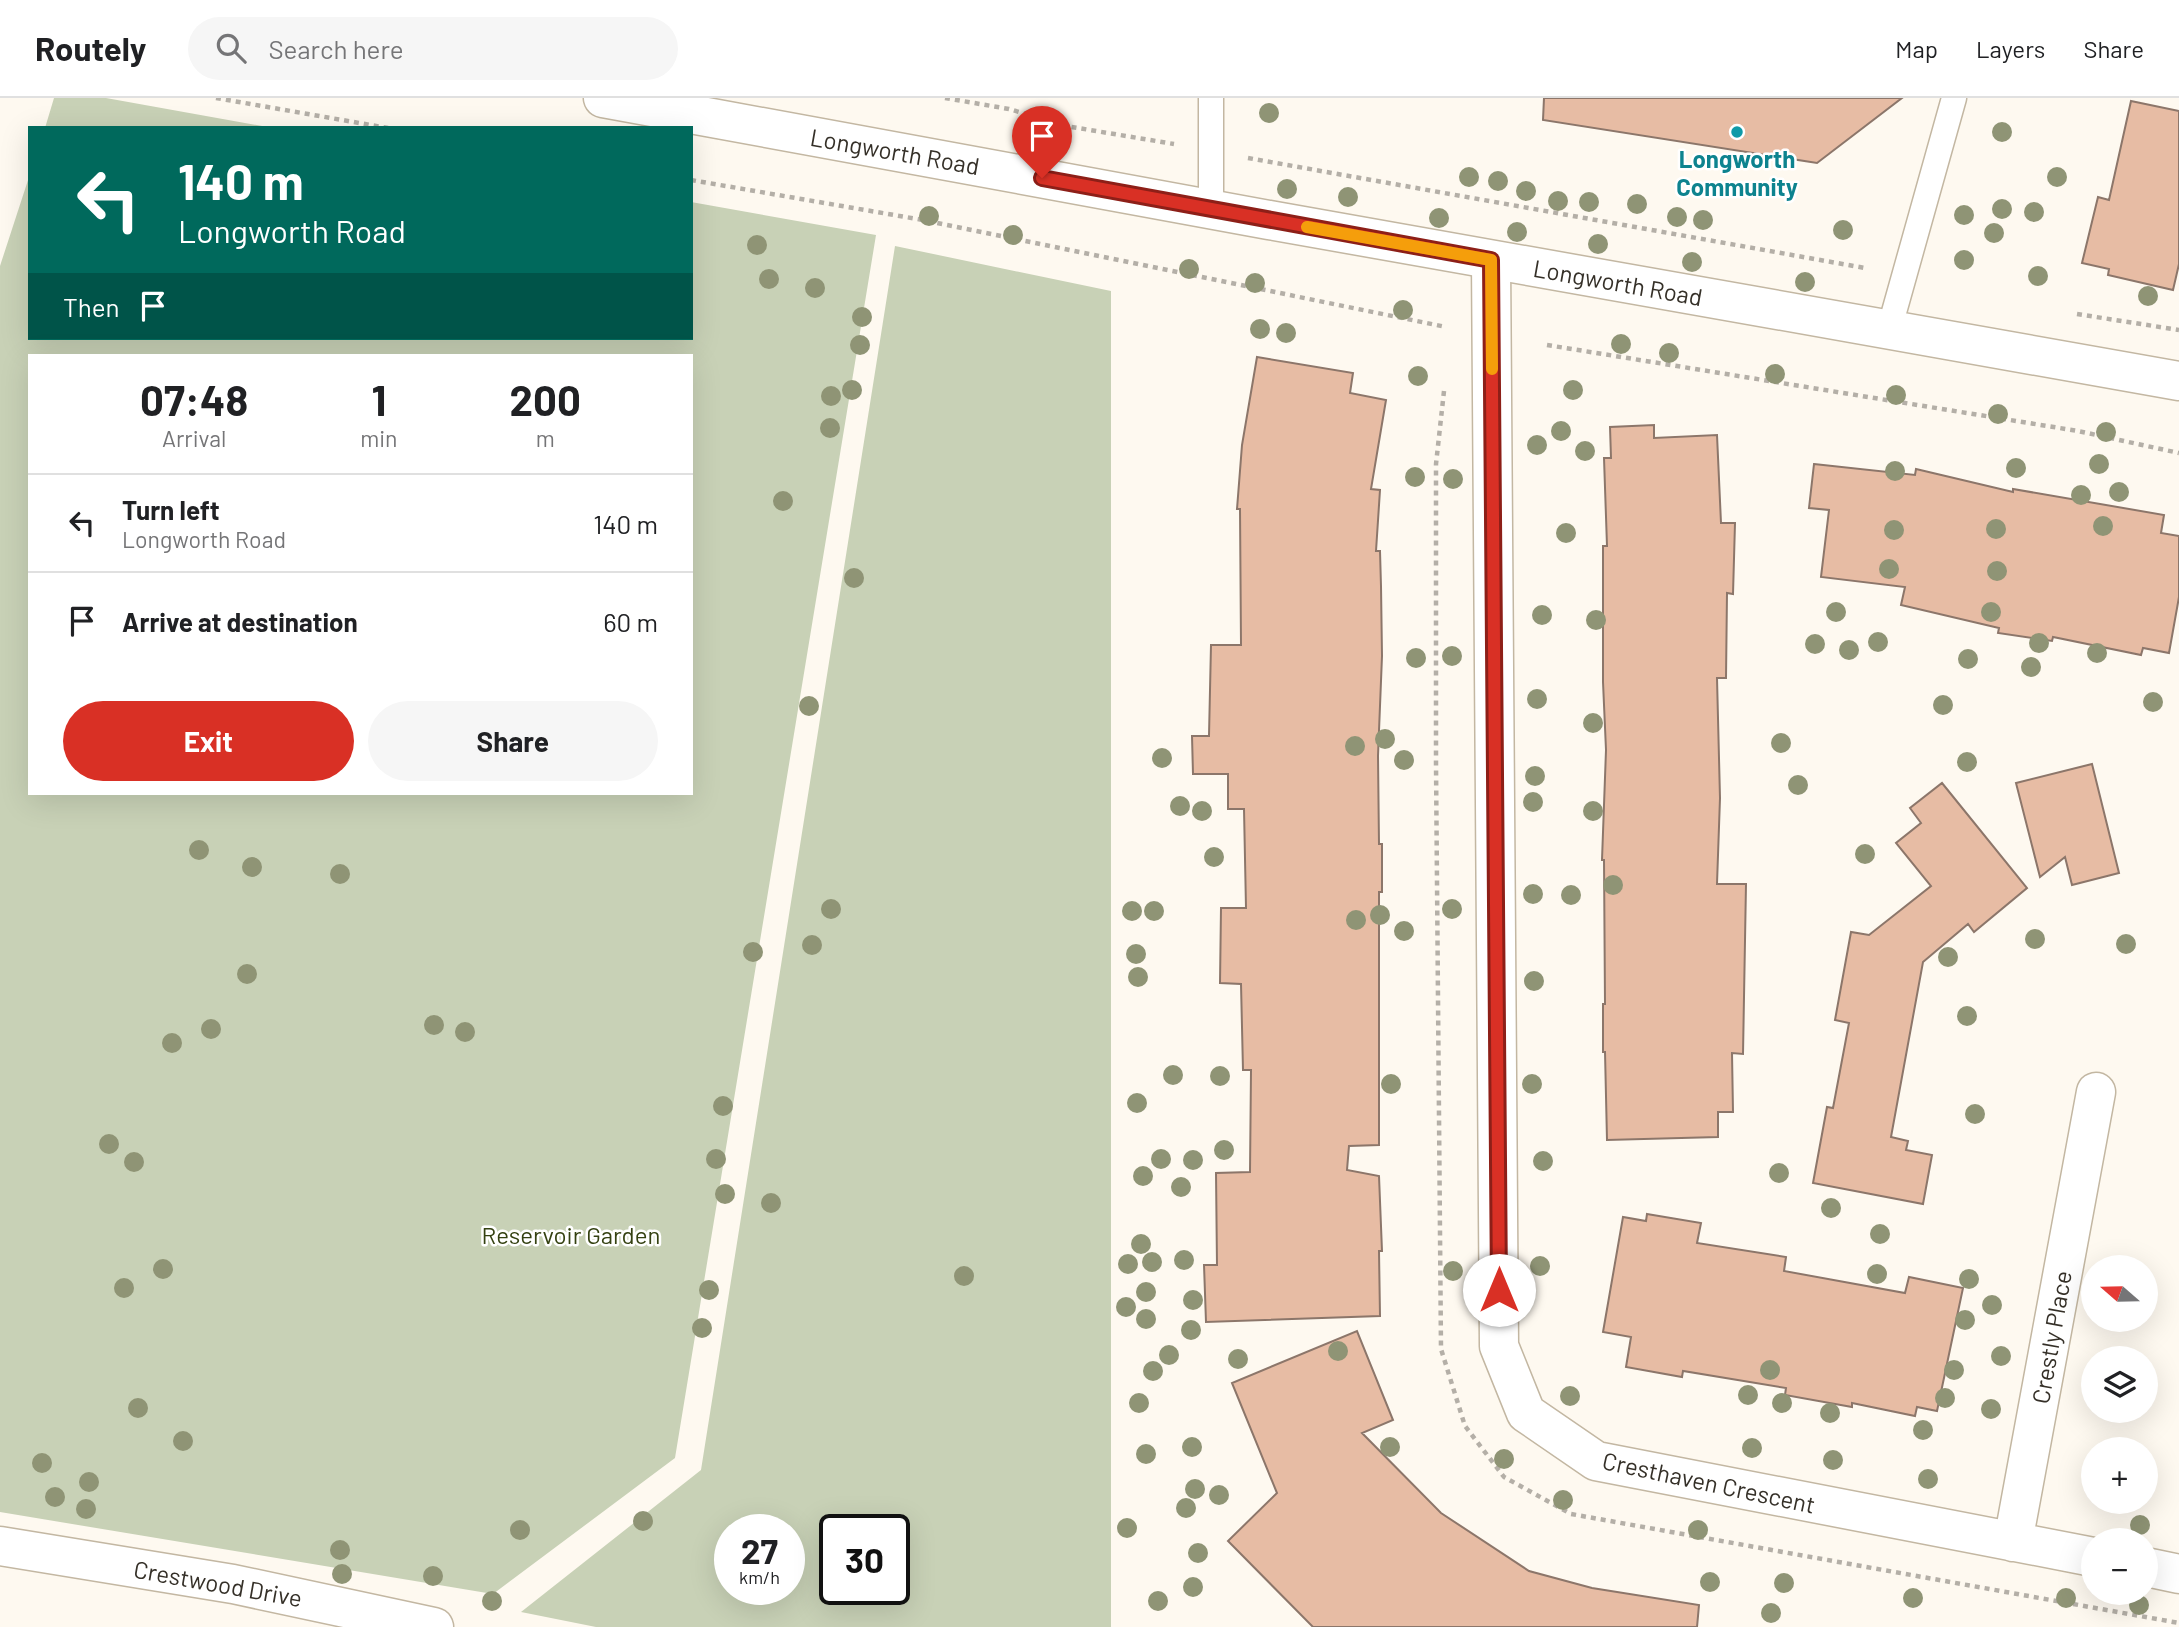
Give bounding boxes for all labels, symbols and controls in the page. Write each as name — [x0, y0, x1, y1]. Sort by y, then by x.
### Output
search box — [188, 17, 678, 80]
text: Routely — [35, 28, 146, 68]
icon: search — [212, 29, 250, 67]
text: Search here — [268, 33, 404, 64]
text: Map — [1895, 34, 1938, 63]
text: Layers — [1976, 34, 2045, 63]
text: Share — [2083, 34, 2144, 63]
pin — [1012, 106, 1072, 178]
icon: arrive — [1023, 117, 1061, 155]
street label: Longworth Road — [808, 122, 982, 180]
marker: Longworth Community — [1729, 124, 1745, 140]
place label: Longworth Community — [1676, 144, 1798, 201]
text: 140 m — [178, 151, 304, 210]
icon: left — [63, 154, 154, 245]
text: Longworth Road — [178, 211, 406, 249]
street label: Longworth Road — [1531, 253, 1705, 311]
icon: arrive — [134, 287, 172, 325]
text: Then — [63, 291, 120, 322]
text: 07:48 — [140, 374, 248, 424]
text: 1 — [371, 374, 386, 424]
text: 200 — [510, 374, 581, 424]
text: Arrival — [162, 424, 226, 452]
text: min — [360, 424, 398, 452]
text: m — [536, 424, 555, 452]
text: Turn left — [122, 494, 220, 525]
icon: left — [63, 504, 101, 542]
text: 140 m — [593, 508, 658, 539]
text: Longworth Road — [122, 525, 286, 553]
icon: arrive — [63, 602, 101, 640]
text: Arrive at destination — [122, 606, 358, 637]
text: 60 m — [603, 606, 658, 637]
button: Exit — [63, 701, 354, 781]
button: Share — [368, 701, 658, 781]
park label: Reservoir Garden — [482, 1220, 660, 1249]
position arrow — [1462, 1253, 1536, 1327]
north arrow — [2081, 1255, 2158, 1332]
map controls — [2081, 1255, 2158, 1605]
street label: Crestly Place — [2025, 1268, 2077, 1406]
button: layers — [2081, 1346, 2158, 1423]
button: + — [2081, 1437, 2158, 1514]
street label: Cresthaven Crescent — [1600, 1445, 1818, 1519]
speed limit sign: 30 — [819, 1514, 910, 1605]
button: − — [2081, 1528, 2158, 1605]
text: 27 — [741, 1529, 778, 1571]
street label: Crestwood Drive — [132, 1554, 304, 1612]
text: km/h — [739, 1566, 780, 1588]

